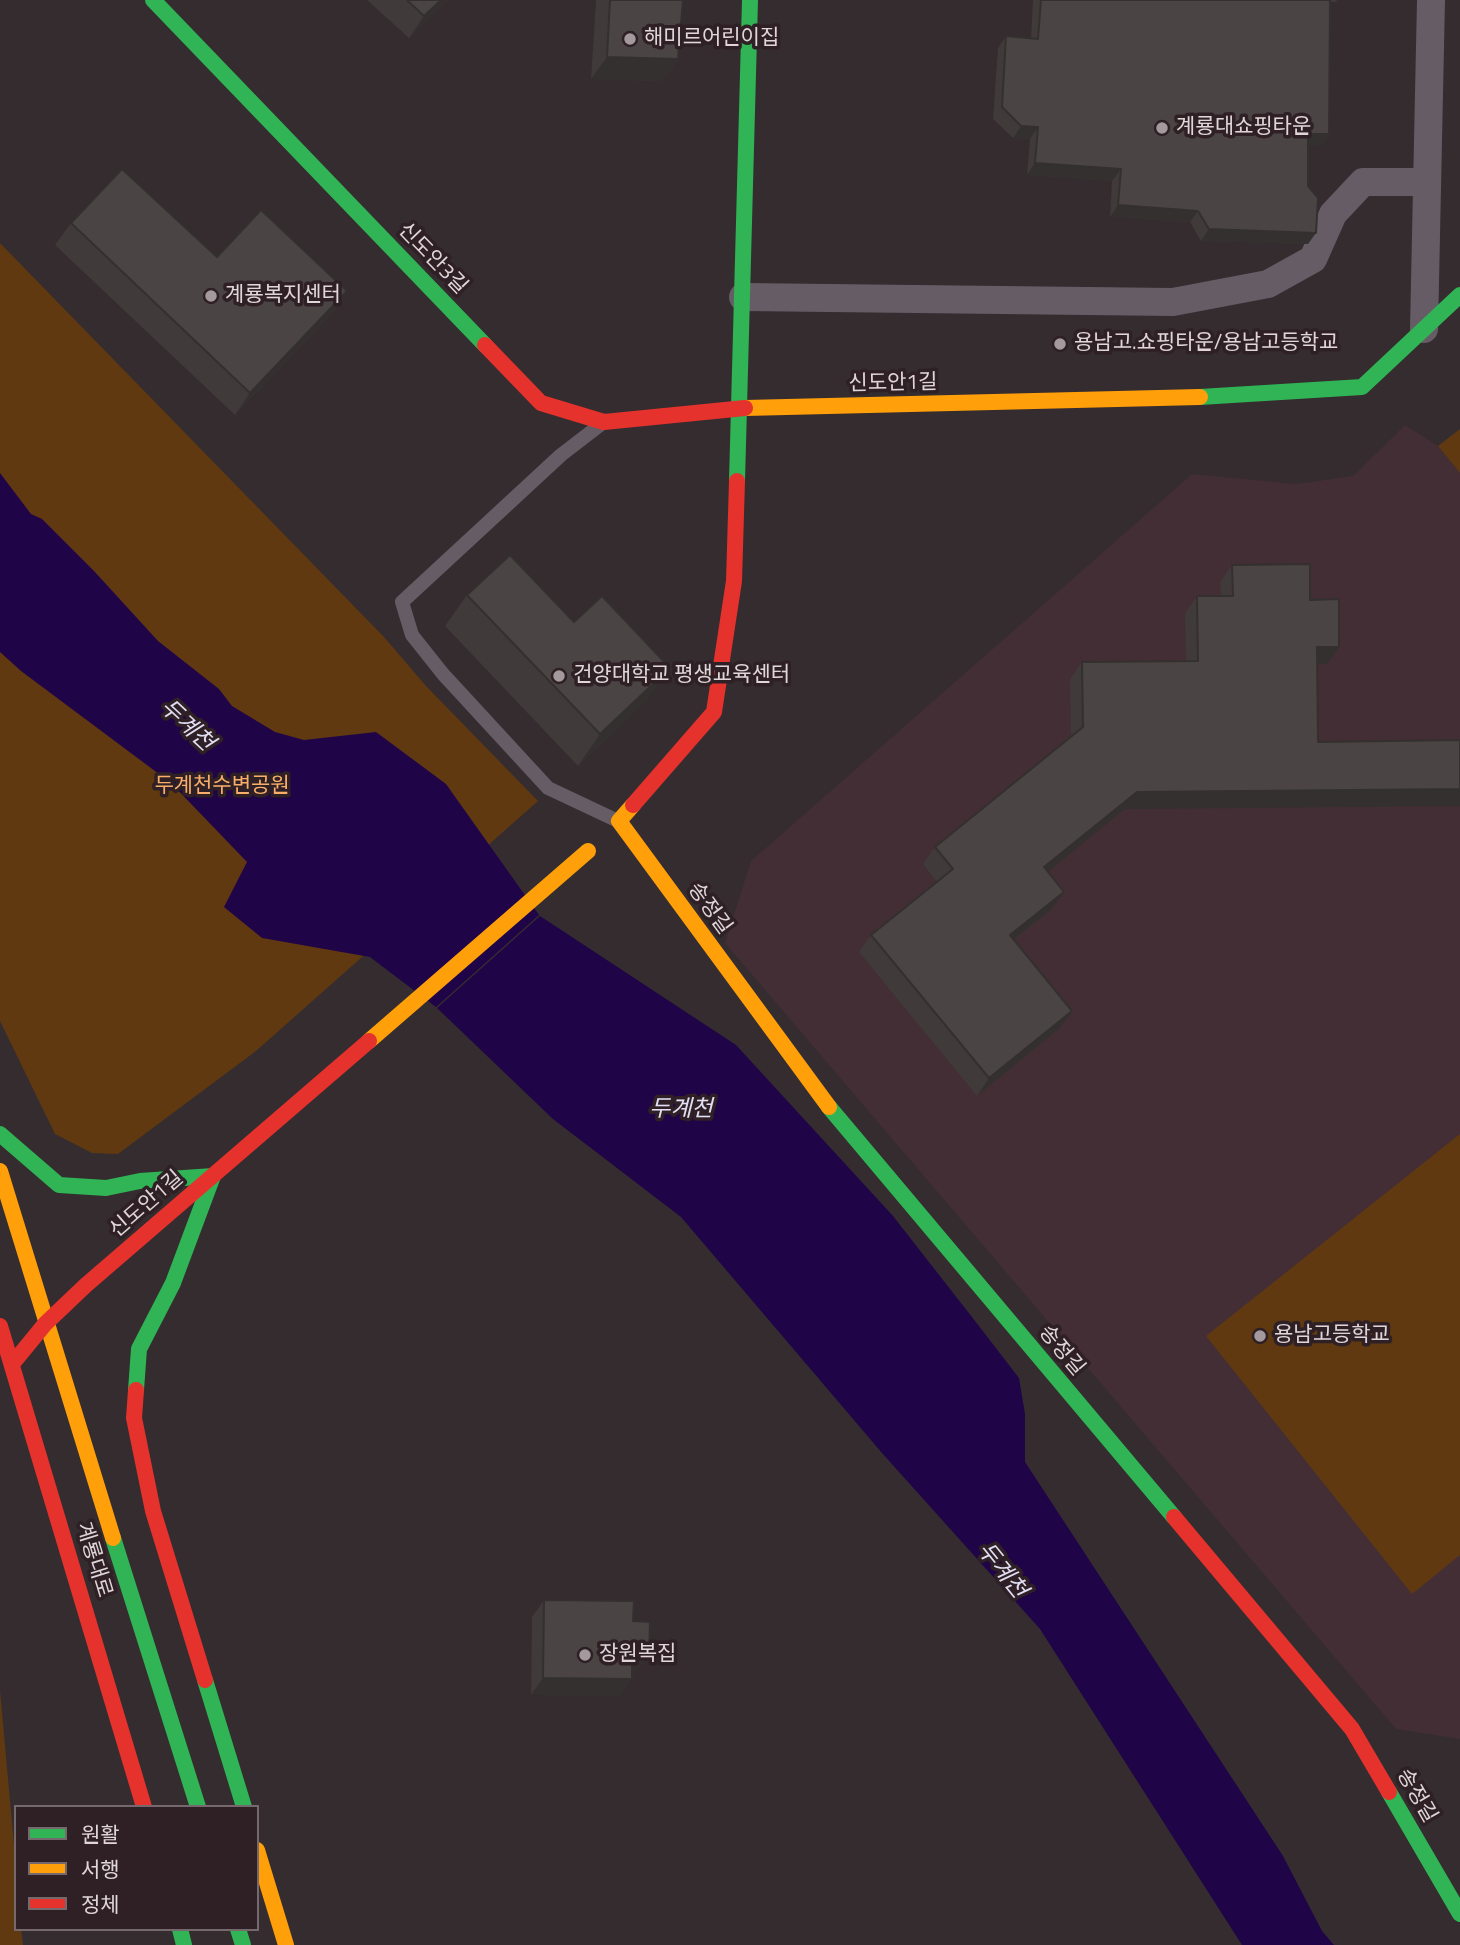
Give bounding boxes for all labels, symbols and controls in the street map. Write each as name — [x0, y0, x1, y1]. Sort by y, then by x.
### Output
place label: 해미르어린이집 — [644, 26, 779, 52]
marker: 해미르어린이집 — [622, 31, 638, 47]
place label: 계룡대쇼핑타운 — [1176, 115, 1311, 141]
marker: 계룡대쇼핑타운 — [1154, 120, 1170, 136]
street label: 신도안3길 — [392, 218, 472, 300]
place label: 계룡복지센터 — [225, 283, 341, 309]
marker: 계룡복지센터 — [203, 288, 219, 304]
place label: 용남고.쇼핑타운/용남고등학교 — [1074, 331, 1338, 357]
marker: 용남고.쇼핑타운/용남고등학교 — [1052, 336, 1068, 352]
street label: 신도안1길 — [848, 371, 938, 397]
place label: 건양대학교 평생교육센터 — [573, 663, 790, 689]
marker: 건양대학교 평생교육센터 — [551, 668, 567, 684]
water label: 두계천 — [153, 694, 219, 758]
park label: 두계천수변공원 — [154, 774, 290, 800]
street label: 송정길 — [682, 878, 736, 940]
water label: 두계천 — [649, 1096, 713, 1124]
street label: 신도안1길 — [105, 1166, 189, 1244]
street label: 송정길 — [1033, 1321, 1089, 1381]
place label: 용남고등학교 — [1274, 1323, 1390, 1349]
marker: 용남고등학교 — [1252, 1328, 1268, 1344]
street label: 계룡대로 — [70, 1519, 116, 1601]
water label: 두계천 — [970, 1538, 1032, 1604]
place label: 장원복집 — [599, 1642, 676, 1668]
marker: 장원복집 — [577, 1647, 593, 1663]
street label: 송정길 — [1391, 1765, 1441, 1827]
legend — [14, 1805, 259, 1931]
text: 원활 — [81, 1818, 120, 1850]
text: 서행 — [81, 1853, 120, 1885]
text: 정체 — [81, 1888, 120, 1920]

